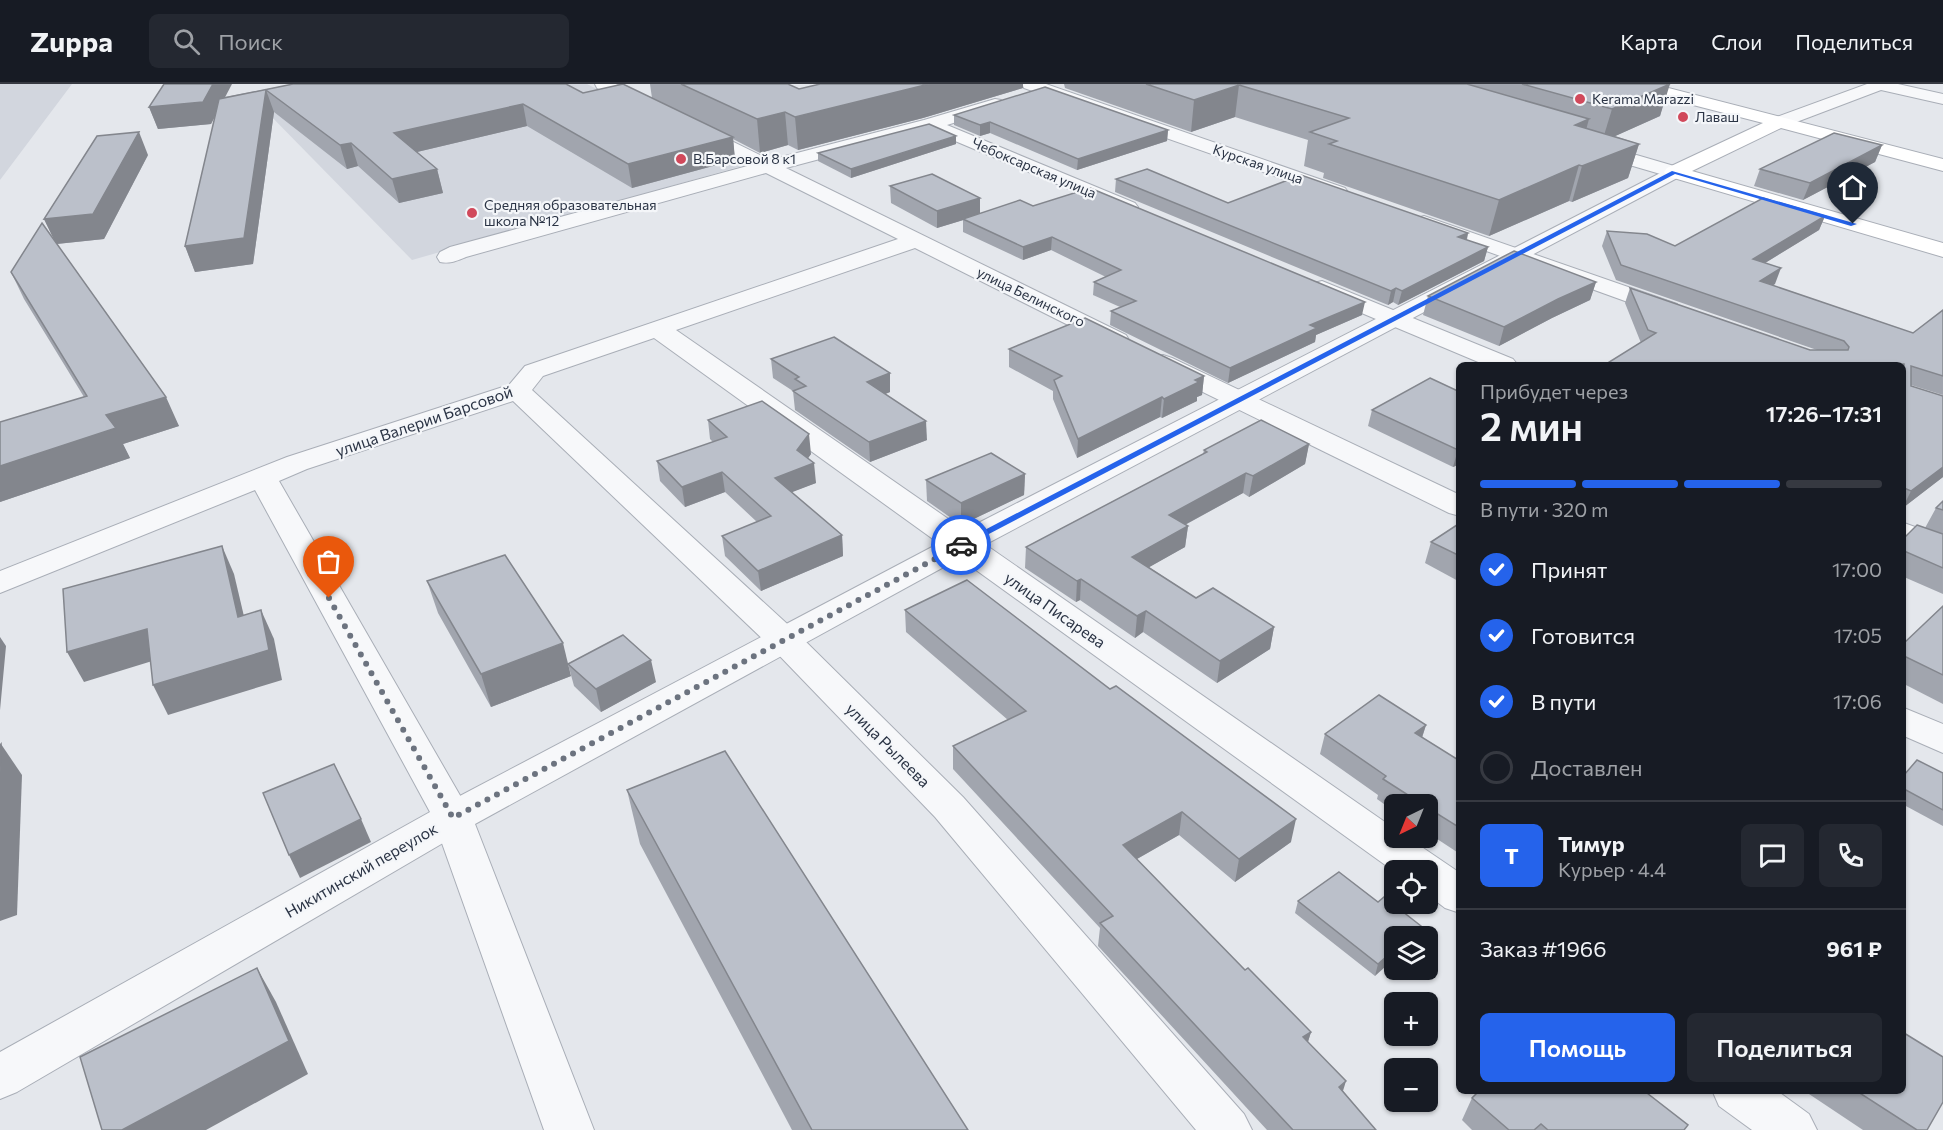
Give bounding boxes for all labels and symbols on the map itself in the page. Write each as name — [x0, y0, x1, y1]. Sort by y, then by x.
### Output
place label: Kerama Marazzi — [1592, 90, 1694, 107]
marker: Kerama Marazzi — [1573, 92, 1587, 106]
place label: Лаваш — [1695, 108, 1739, 125]
marker: Лаваш — [1676, 110, 1690, 124]
street label: Чебоксарская улица — [970, 134, 1099, 201]
street label: Курская улица — [1211, 140, 1306, 187]
place label: В.Барсовой 8 к1 — [693, 150, 796, 167]
marker: В.Барсовой 8 к1 — [674, 152, 688, 166]
pin — [1827, 162, 1878, 224]
place label: Средняя образовательная школа №12 — [484, 196, 657, 229]
marker: Средняя образовательная школа №12 — [465, 206, 479, 220]
street label: улица Белинского — [974, 263, 1088, 330]
street label: улица Валерии Барсовой — [333, 381, 515, 460]
courier — [931, 515, 991, 575]
pin — [303, 536, 354, 598]
street label: улица Писарева — [1001, 568, 1109, 651]
street label: улица Рылеева — [842, 699, 934, 791]
north arrow — [1384, 794, 1438, 848]
street label: Никитинский переулок — [281, 818, 441, 921]

